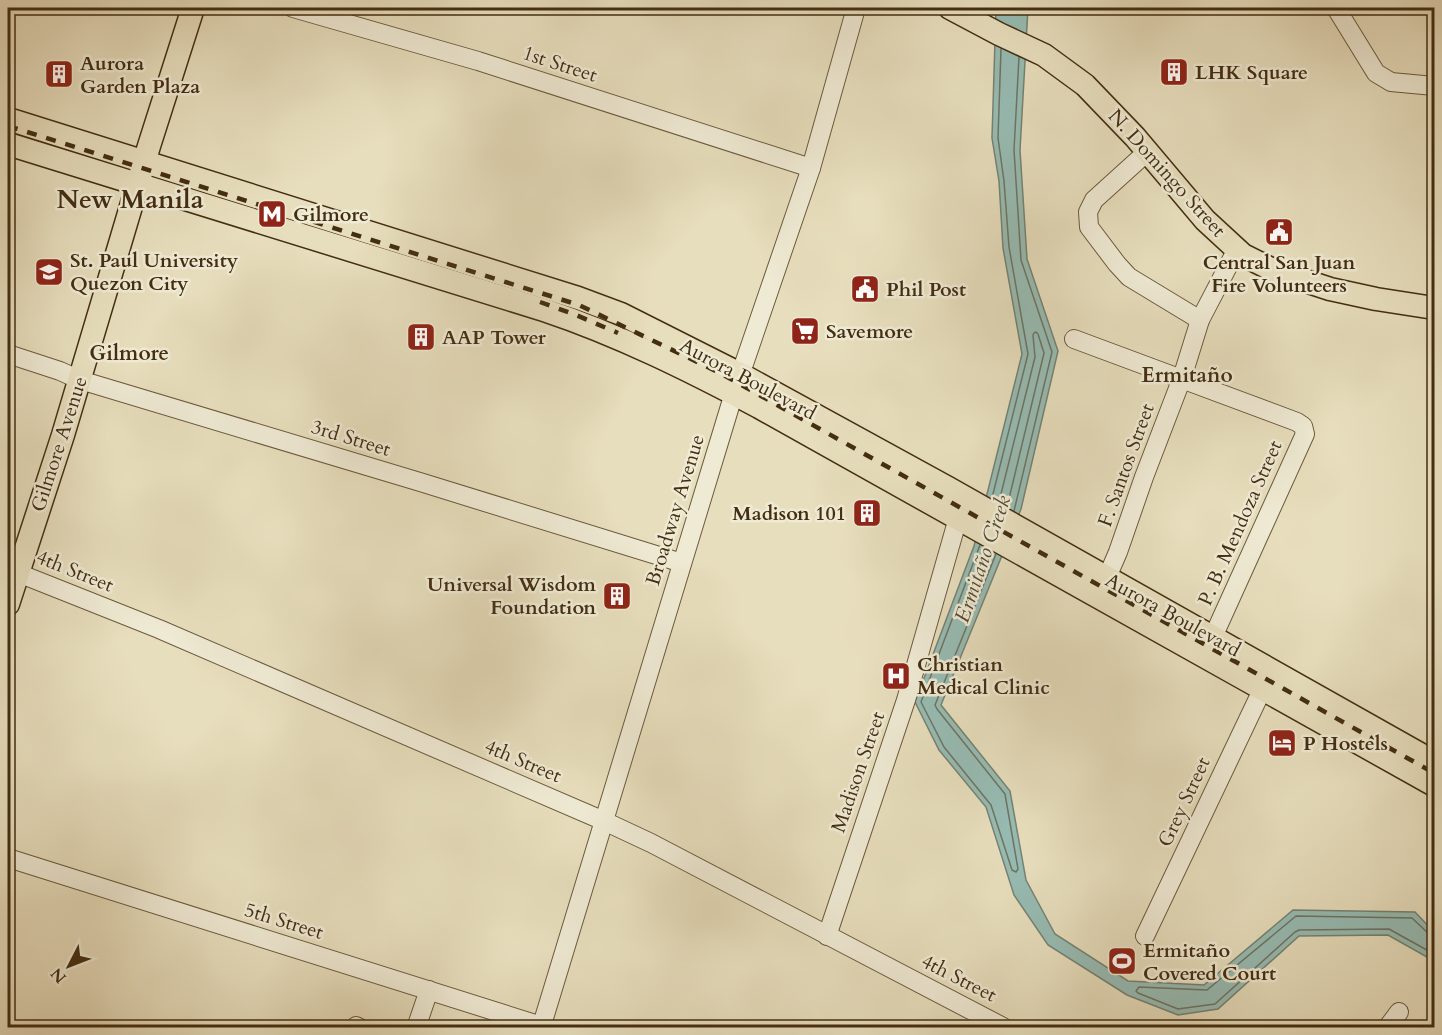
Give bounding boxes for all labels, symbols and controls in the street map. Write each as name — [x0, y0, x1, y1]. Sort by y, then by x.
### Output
street label: 1st Street — [519, 39, 601, 89]
place label: Aurora Garden Plaza — [80, 50, 200, 100]
building icon: LHK Square — [1158, 56, 1190, 88]
building icon: Aurora Garden Plaza — [43, 58, 75, 90]
place label: LHK Square — [1195, 59, 1308, 86]
street label: N. Domingo Street — [1102, 103, 1232, 243]
district label: New Manila — [56, 182, 204, 217]
metro station icon: Gilmore — [256, 198, 288, 230]
place label: Gilmore — [293, 201, 369, 228]
public building icon: Central San Juan Fire Volunteers — [1263, 216, 1295, 248]
place label: St. Paul University Quezon City — [70, 247, 239, 297]
place label: Central San Juan Fire Volunteers — [1203, 249, 1355, 299]
school or university icon: St. Paul University Quezon City — [33, 256, 65, 288]
public building icon: Phil Post — [849, 273, 881, 305]
place label: Phil Post — [886, 276, 966, 303]
supermarket icon: Savemore — [789, 315, 821, 347]
place label: Savemore — [826, 318, 913, 345]
building icon: AAP Tower — [405, 321, 437, 353]
place label: AAP Tower — [442, 324, 547, 351]
street label: Aurora Boulevard — [675, 332, 821, 426]
district label: Gilmore — [89, 339, 169, 368]
district label: Ermitaño — [1141, 361, 1233, 390]
street label: Gilmore Avenue — [24, 373, 94, 515]
street label: F. Santos Street — [1091, 399, 1161, 530]
street label: 3rd Street — [308, 413, 395, 463]
street label: Broadway Avenue — [639, 431, 711, 589]
street label: P. B. Mendoza Street — [1191, 436, 1289, 610]
water label: Ermitaño Creek — [948, 491, 1018, 626]
building icon: Madison 101 — [851, 497, 883, 529]
place label: Madison 101 — [732, 500, 846, 527]
street label: 4th Street — [32, 543, 118, 599]
street label: Aurora Boulevard — [1100, 567, 1246, 664]
place label: Universal Wisdom Foundation — [427, 571, 597, 621]
building icon: Universal Wisdom Foundation — [601, 580, 633, 612]
place label: Christian Medical Clinic — [917, 651, 1050, 701]
hospital icon: Christian Medical Clinic — [880, 660, 912, 692]
street label: Madison Street — [825, 707, 892, 836]
hotel icon: P Hostels — [1266, 727, 1298, 759]
place label: P Hostels — [1303, 730, 1388, 757]
street label: 4th Street — [480, 733, 566, 790]
street label: Grey Street — [1151, 752, 1217, 851]
street label: 5th Street — [241, 896, 327, 946]
north arrow — [39, 936, 99, 996]
place label: Ermitaño Covered Court — [1143, 937, 1276, 987]
sports icon: Ermitaño Covered Court — [1106, 945, 1138, 977]
street label: 4th Street — [917, 948, 1002, 1009]
text: N — [46, 963, 71, 988]

